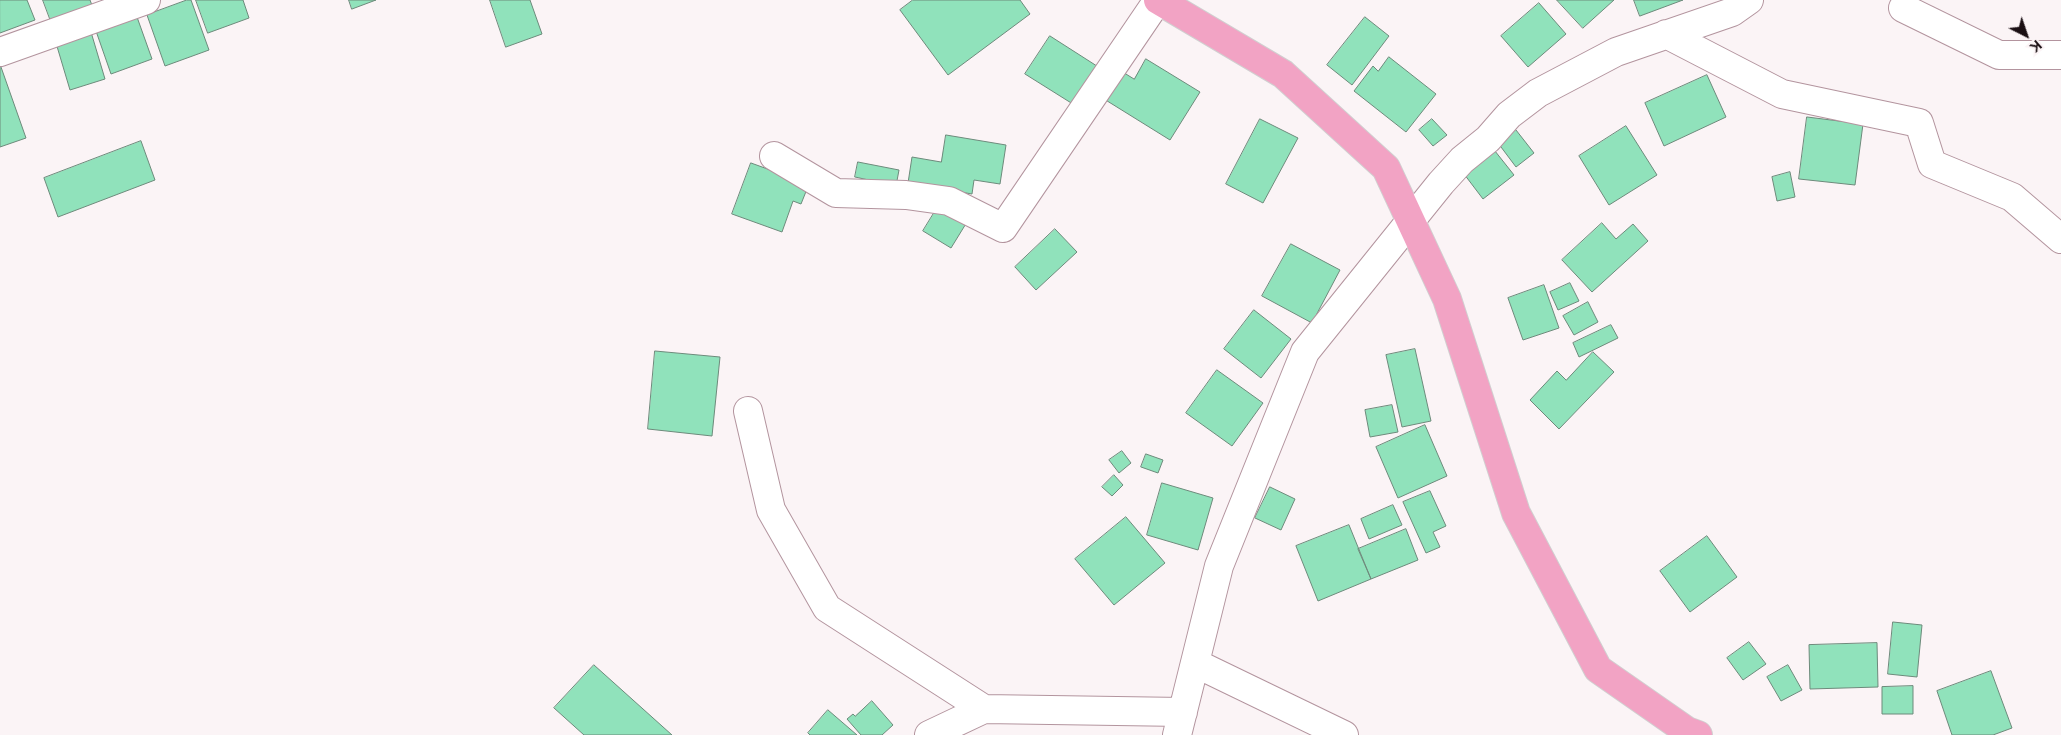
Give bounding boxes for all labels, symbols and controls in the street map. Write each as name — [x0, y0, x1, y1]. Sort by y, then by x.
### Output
north arrow — [2001, 10, 2051, 60]
text: K — [2027, 37, 2045, 56]

